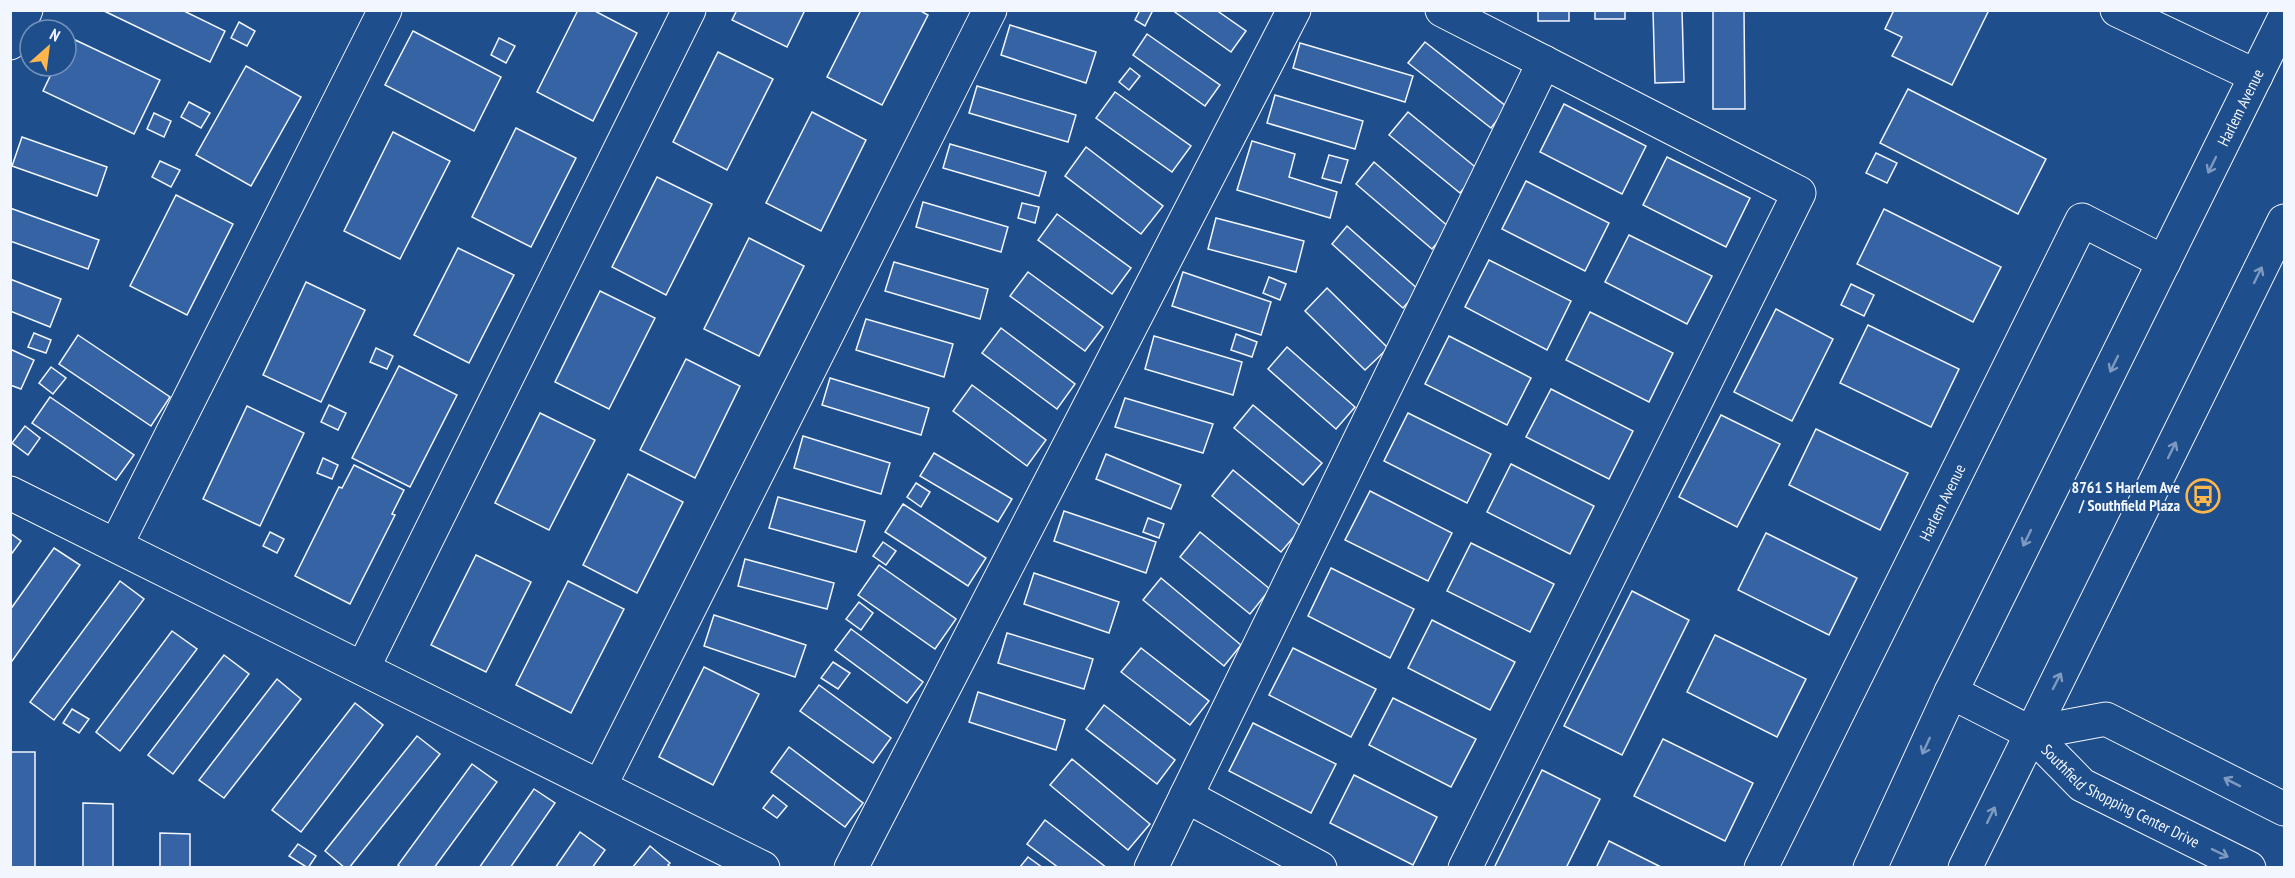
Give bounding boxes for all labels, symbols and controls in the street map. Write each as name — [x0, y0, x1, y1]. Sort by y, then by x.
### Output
north arrow — [18, 18, 78, 78]
text: N — [47, 24, 64, 46]
street label: Harlem Avenue — [2213, 65, 2268, 149]
one-way arrow — [2206, 156, 2217, 174]
one-way arrow — [2253, 266, 2264, 284]
one-way arrow — [2108, 354, 2119, 372]
one-way arrow — [2166, 441, 2178, 459]
street label: Harlem Avenue — [1915, 460, 1970, 544]
place label: 8761 S Harlem Ave / Southfield Plaza — [2072, 477, 2180, 515]
bus stop icon: 8761 S Harlem Ave / Southfield Plaza — [2185, 478, 2221, 514]
one-way arrow — [2021, 529, 2033, 547]
one-way arrow — [2052, 672, 2063, 690]
one-way arrow — [1920, 736, 1932, 754]
street label: Southfield Shopping Center Drive — [2037, 740, 2203, 852]
one-way arrow — [2224, 776, 2242, 788]
one-way arrow — [1985, 806, 1997, 824]
one-way arrow — [2210, 848, 2228, 859]

